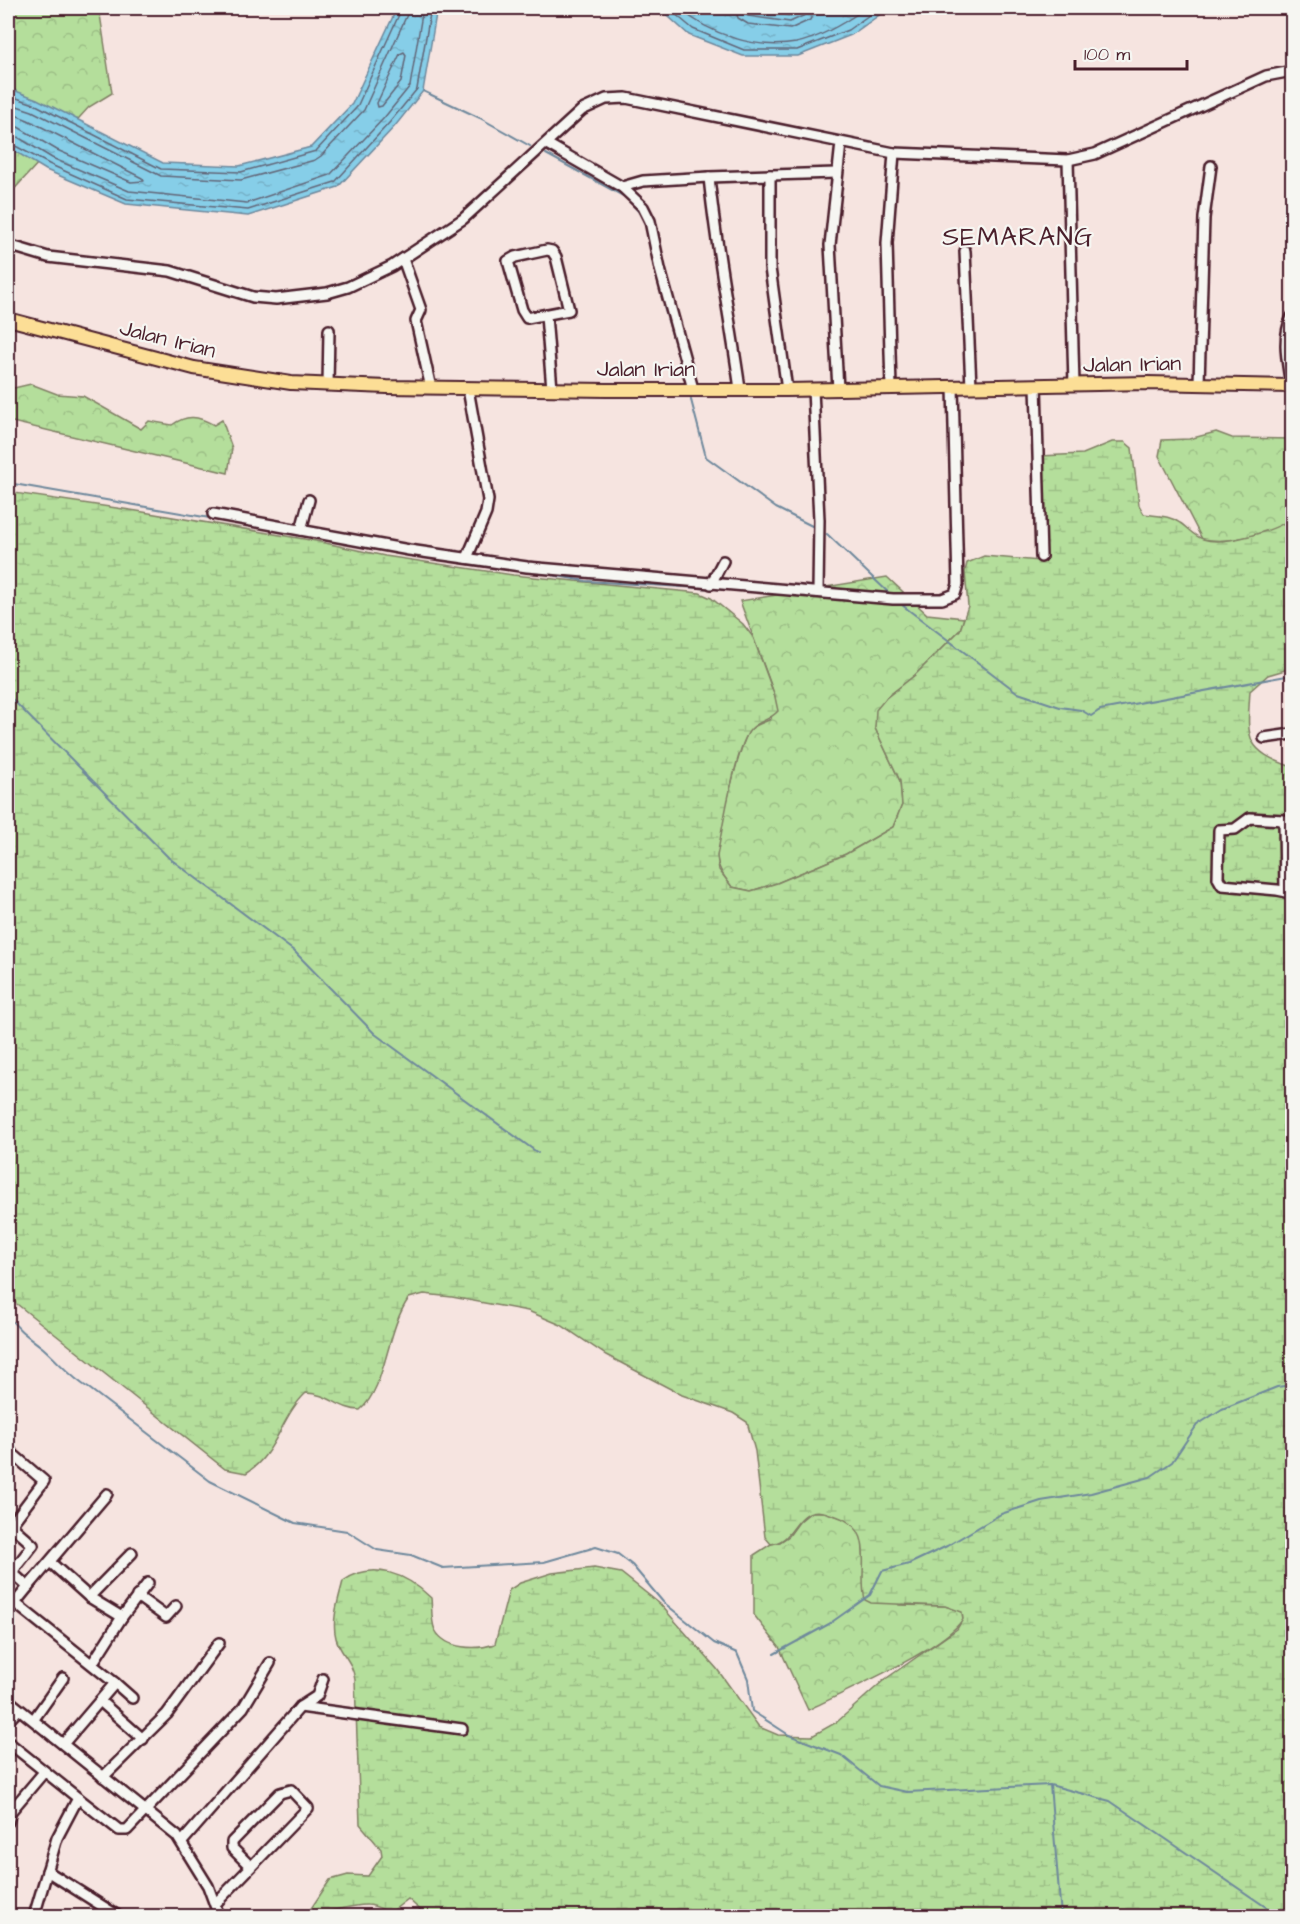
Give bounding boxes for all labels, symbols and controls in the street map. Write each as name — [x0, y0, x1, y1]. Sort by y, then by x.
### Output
scale bar — [1075, 33, 1188, 71]
text: 100 m — [1084, 42, 1130, 67]
district label: SEMARANG — [942, 219, 1094, 255]
street label: Jalan Irian — [116, 313, 219, 366]
street label: Jalan Irian — [1083, 348, 1181, 381]
street label: Jalan Irian — [597, 354, 695, 385]

